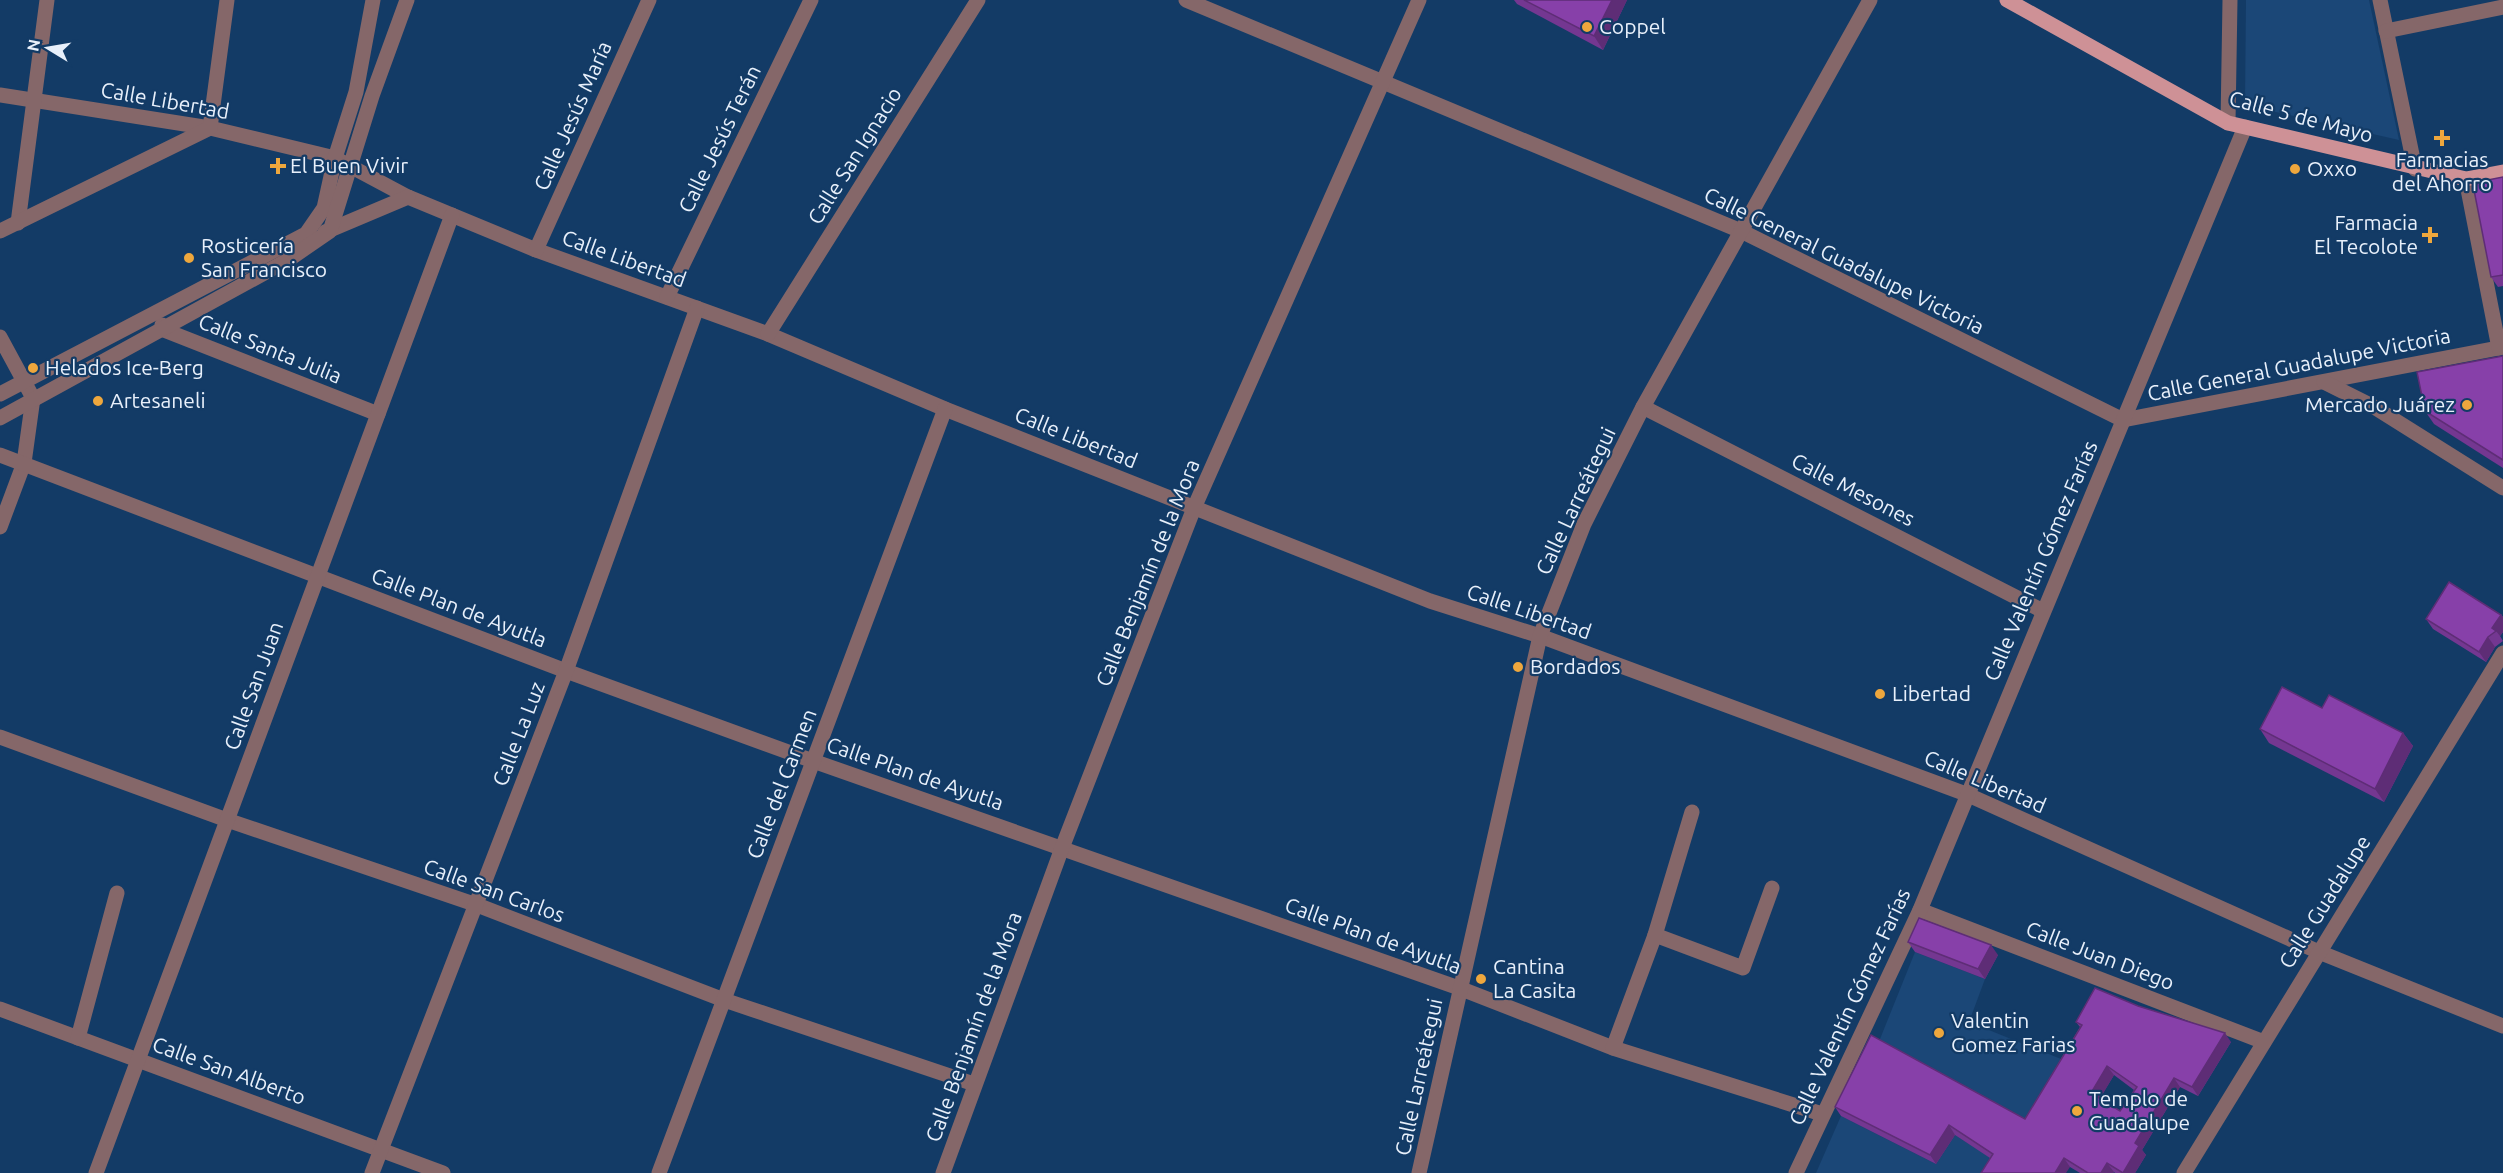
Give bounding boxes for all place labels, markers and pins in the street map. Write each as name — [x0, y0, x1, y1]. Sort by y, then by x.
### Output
place label: Coppel — [1599, 14, 1666, 38]
marker: Coppel — [1580, 20, 1594, 34]
marker: Farmacias del Ahorro — [2435, 131, 2449, 145]
place label: Farmacias del Ahorro — [2392, 147, 2492, 195]
place label: El Buen Vivir — [290, 153, 408, 177]
place label: Oxxo — [2307, 156, 2357, 180]
marker: El Buen Vivir — [271, 159, 285, 173]
marker: Oxxo — [2288, 162, 2302, 176]
place label: Farmacia El Tecolote — [2314, 210, 2418, 258]
marker: Farmacia El Tecolote — [2423, 228, 2437, 242]
place label: Rosticería San Francisco — [201, 233, 327, 281]
marker: Rosticería San Francisco — [182, 251, 196, 265]
place label: Helados Ice-Berg — [45, 355, 204, 379]
marker: Helados Ice-Berg — [26, 361, 40, 375]
place label: Artesaneli — [110, 388, 206, 412]
place label: Mercado Juárez — [2305, 392, 2455, 416]
marker: Artesaneli — [91, 394, 105, 408]
marker: Mercado Juárez — [2460, 398, 2474, 412]
place label: Bordados — [1530, 654, 1620, 678]
marker: Bordados — [1511, 660, 1525, 674]
place label: Libertad — [1892, 681, 1971, 705]
marker: Libertad — [1873, 687, 1887, 701]
place label: Cantina La Casita — [1493, 954, 1576, 1002]
marker: Cantina La Casita — [1474, 972, 1488, 986]
place label: Valentin Gomez Farias — [1951, 1008, 2075, 1056]
marker: Valentin Gomez Farias — [1932, 1026, 1946, 1040]
place label: Templo de Guadalupe — [2089, 1086, 2190, 1134]
marker: Templo de Guadalupe — [2070, 1104, 2084, 1118]

